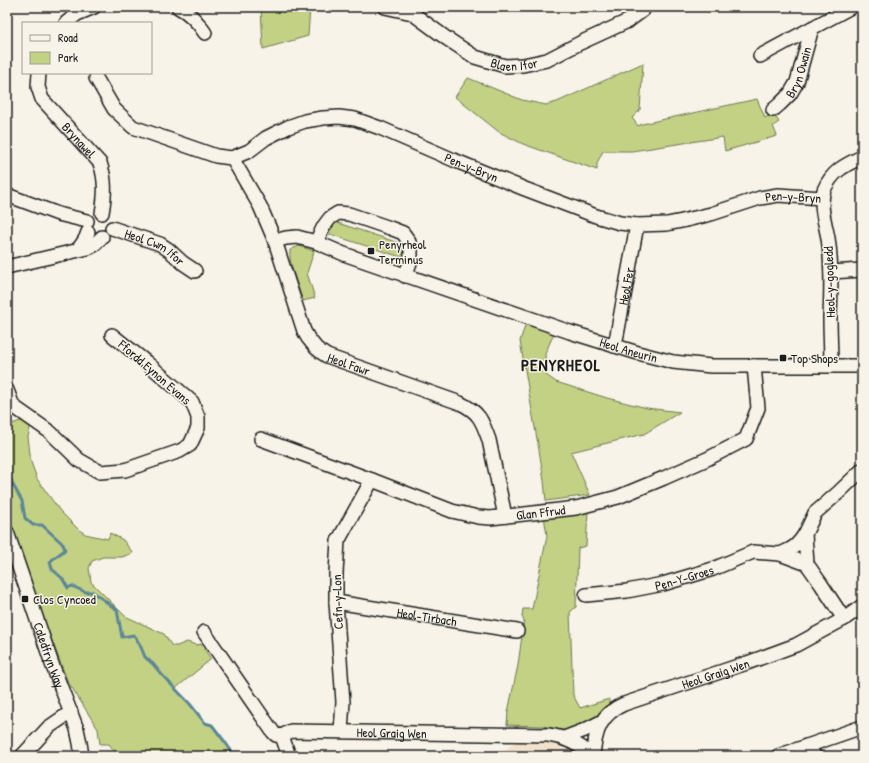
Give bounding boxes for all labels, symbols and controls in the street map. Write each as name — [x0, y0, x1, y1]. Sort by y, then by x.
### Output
legend — [22, 22, 152, 74]
text: Road — [58, 29, 78, 46]
street label: Bryn Owain — [781, 44, 815, 101]
text: Park — [58, 49, 78, 66]
street label: Blaen Ifor — [489, 53, 539, 75]
street label: Brynawel — [58, 118, 101, 162]
street label: Pen-y-Bryn — [442, 148, 501, 186]
street label: Pen-y-Bryn — [764, 186, 822, 207]
street label: Heol Cwm Ifor — [122, 224, 189, 269]
place label: Penyrheol Terminus — [379, 235, 427, 268]
marker: Penyrheol Terminus — [366, 246, 376, 256]
street label: Heol-y-gogledd — [819, 246, 839, 318]
street label: Heol Fer — [614, 266, 638, 307]
street label: Heol Aneurin — [598, 333, 660, 367]
street label: Ffordd Eynon Evans — [114, 335, 195, 409]
street label: Heol Fawr — [325, 348, 373, 380]
place label: Top Shops — [791, 349, 838, 367]
district label: PENYRHEOL — [521, 353, 601, 376]
marker: Top Shops — [778, 353, 788, 363]
street label: Glan Ffrwd — [515, 500, 566, 524]
street label: Pen-Y-Groes — [653, 560, 716, 594]
street label: Cefn-y-Lon — [327, 574, 347, 630]
place label: Clos Cyncoed — [33, 590, 96, 608]
marker: Clos Cyncoed — [20, 594, 30, 604]
street label: Heol-Tirbach — [396, 603, 459, 630]
street label: Caledfryn Way — [29, 620, 70, 691]
street label: Heol Graig Wen — [679, 654, 752, 693]
street label: Heol Graig Wen — [356, 723, 427, 742]

